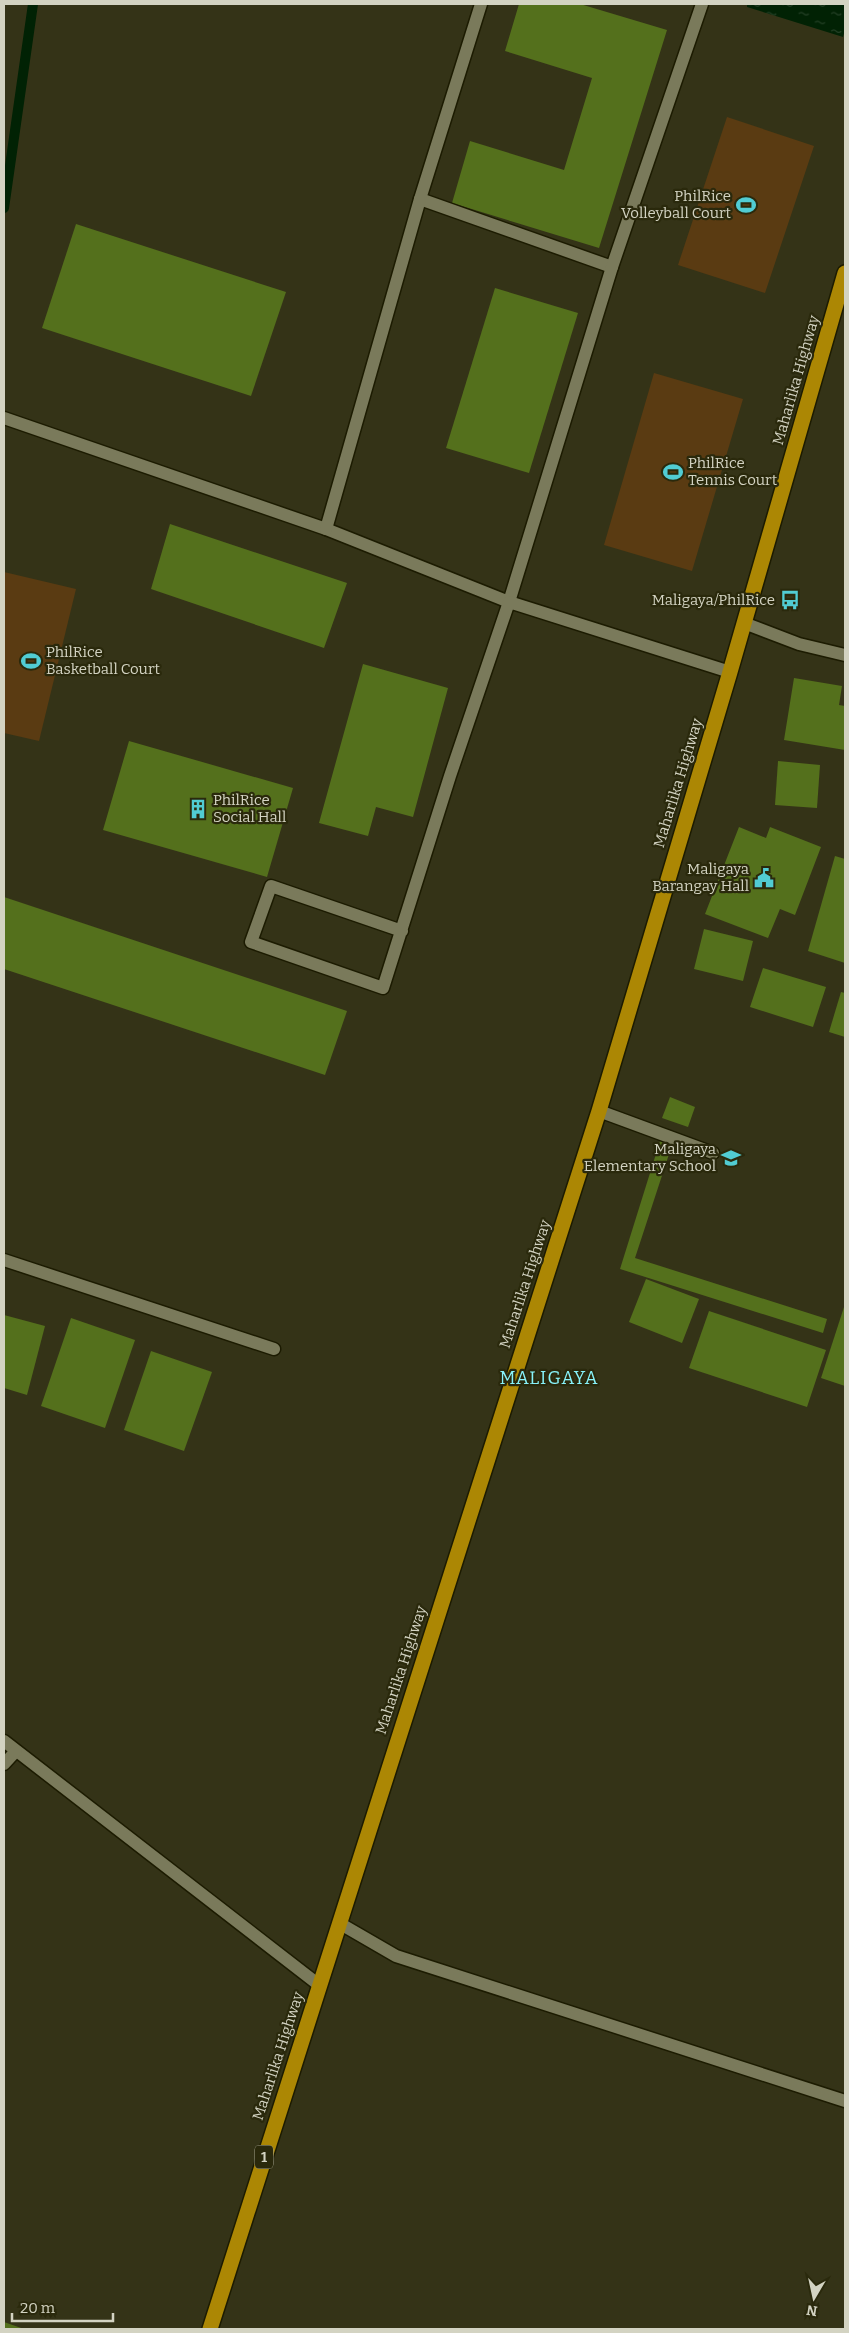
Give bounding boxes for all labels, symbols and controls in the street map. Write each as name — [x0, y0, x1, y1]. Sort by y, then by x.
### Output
place label: PhilRice Volleyball Court — [621, 187, 732, 222]
sports icon: PhilRice Volleyball Court — [735, 194, 757, 216]
street label: Maharlika Highway — [769, 313, 823, 447]
place label: PhilRice Tennis Court — [688, 454, 778, 489]
sports icon: PhilRice Tennis Court — [662, 461, 684, 483]
bus stop icon: Maligaya/PhilRice — [779, 589, 801, 611]
place label: Maligaya/PhilRice — [652, 591, 775, 609]
place label: PhilRice Basketball Court — [46, 643, 161, 678]
sports icon: PhilRice Basketball Court — [20, 650, 42, 672]
street label: Maharlika Highway — [650, 716, 706, 850]
place label: PhilRice Social Hall — [213, 791, 286, 826]
building icon: PhilRice Social Hall — [187, 798, 209, 820]
place label: Maligaya Barangay Hall — [652, 860, 749, 895]
public building icon: Maligaya Barangay Hall — [753, 867, 775, 889]
place label: Maligaya Elementary School — [584, 1140, 716, 1175]
school or university icon: Maligaya Elementary School — [720, 1147, 742, 1169]
street label: Maharlika Highway — [496, 1217, 554, 1351]
district label: MALIGAYA — [499, 1367, 599, 1389]
street label: Maharlika Highway — [372, 1603, 430, 1737]
street label: Maharlika Highway — [249, 1989, 307, 2123]
road number: 1 — [255, 2146, 273, 2168]
north arrow — [789, 2273, 839, 2323]
scale bar — [12, 2290, 114, 2322]
text: 20 m — [20, 2299, 56, 2317]
text: N — [805, 2301, 819, 2320]

